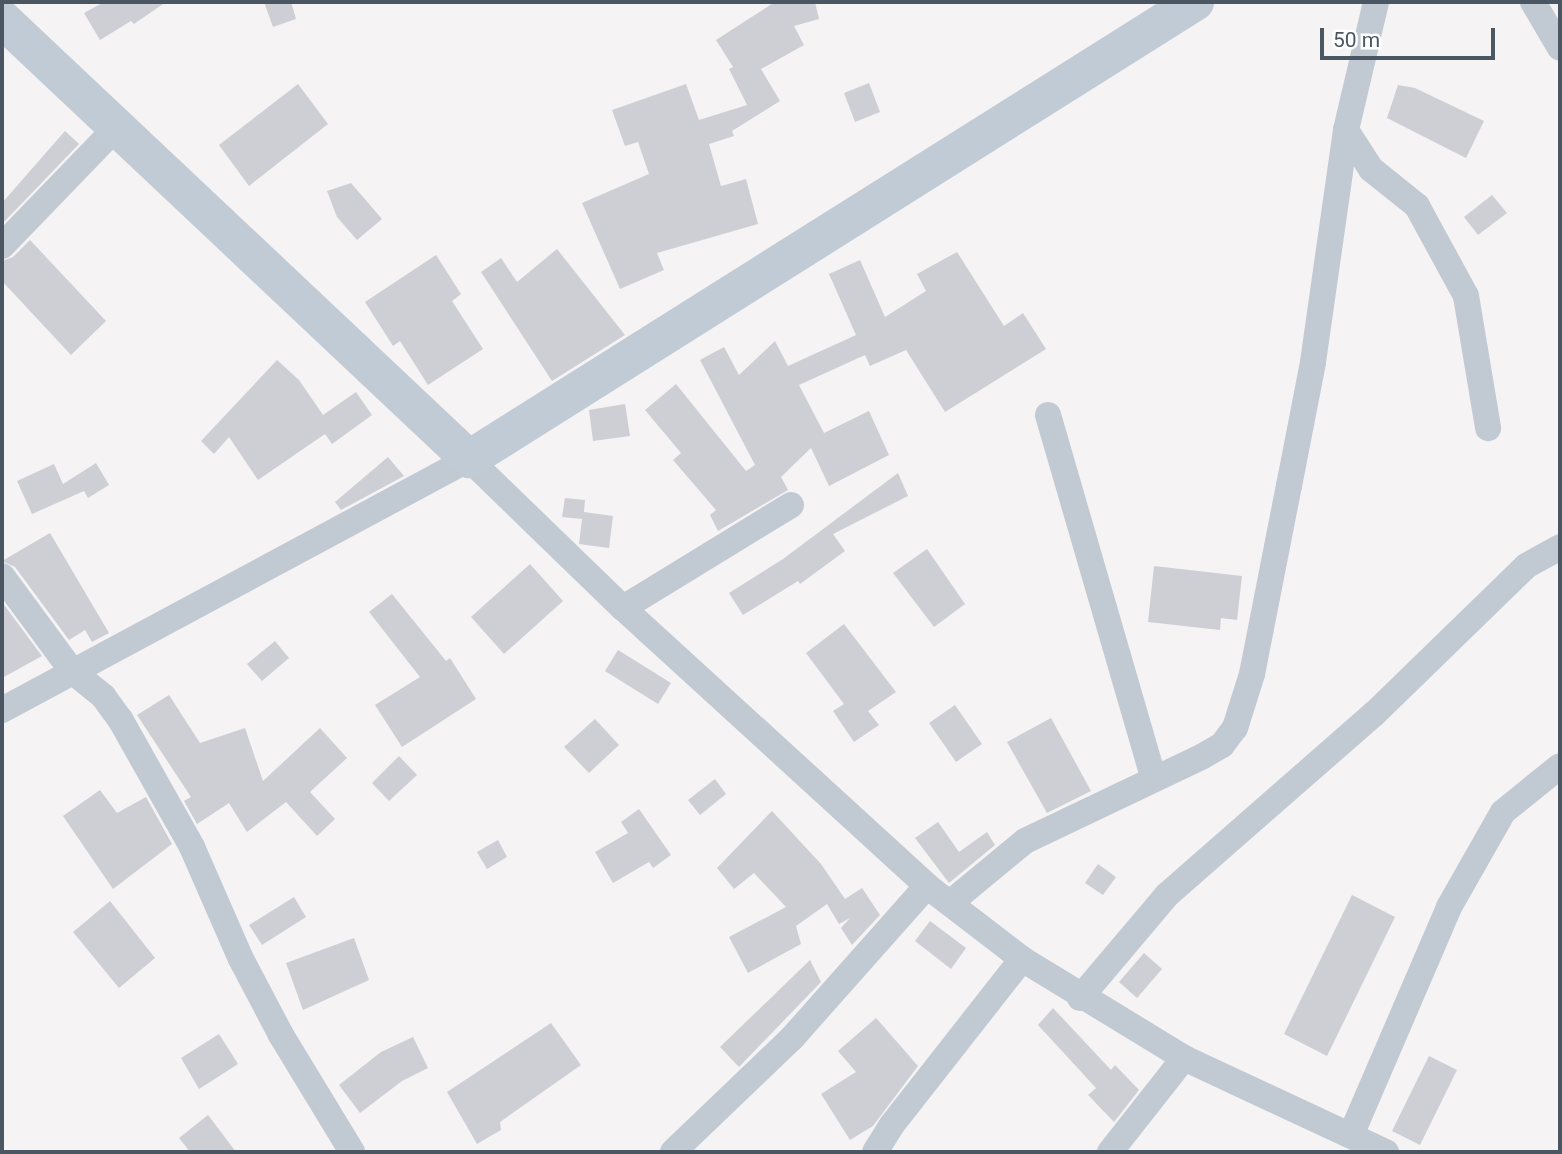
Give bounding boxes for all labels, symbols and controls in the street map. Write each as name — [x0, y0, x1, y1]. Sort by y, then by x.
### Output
scale bar — [1324, 14, 1499, 58]
text: 50 m — [1333, 28, 1380, 52]

